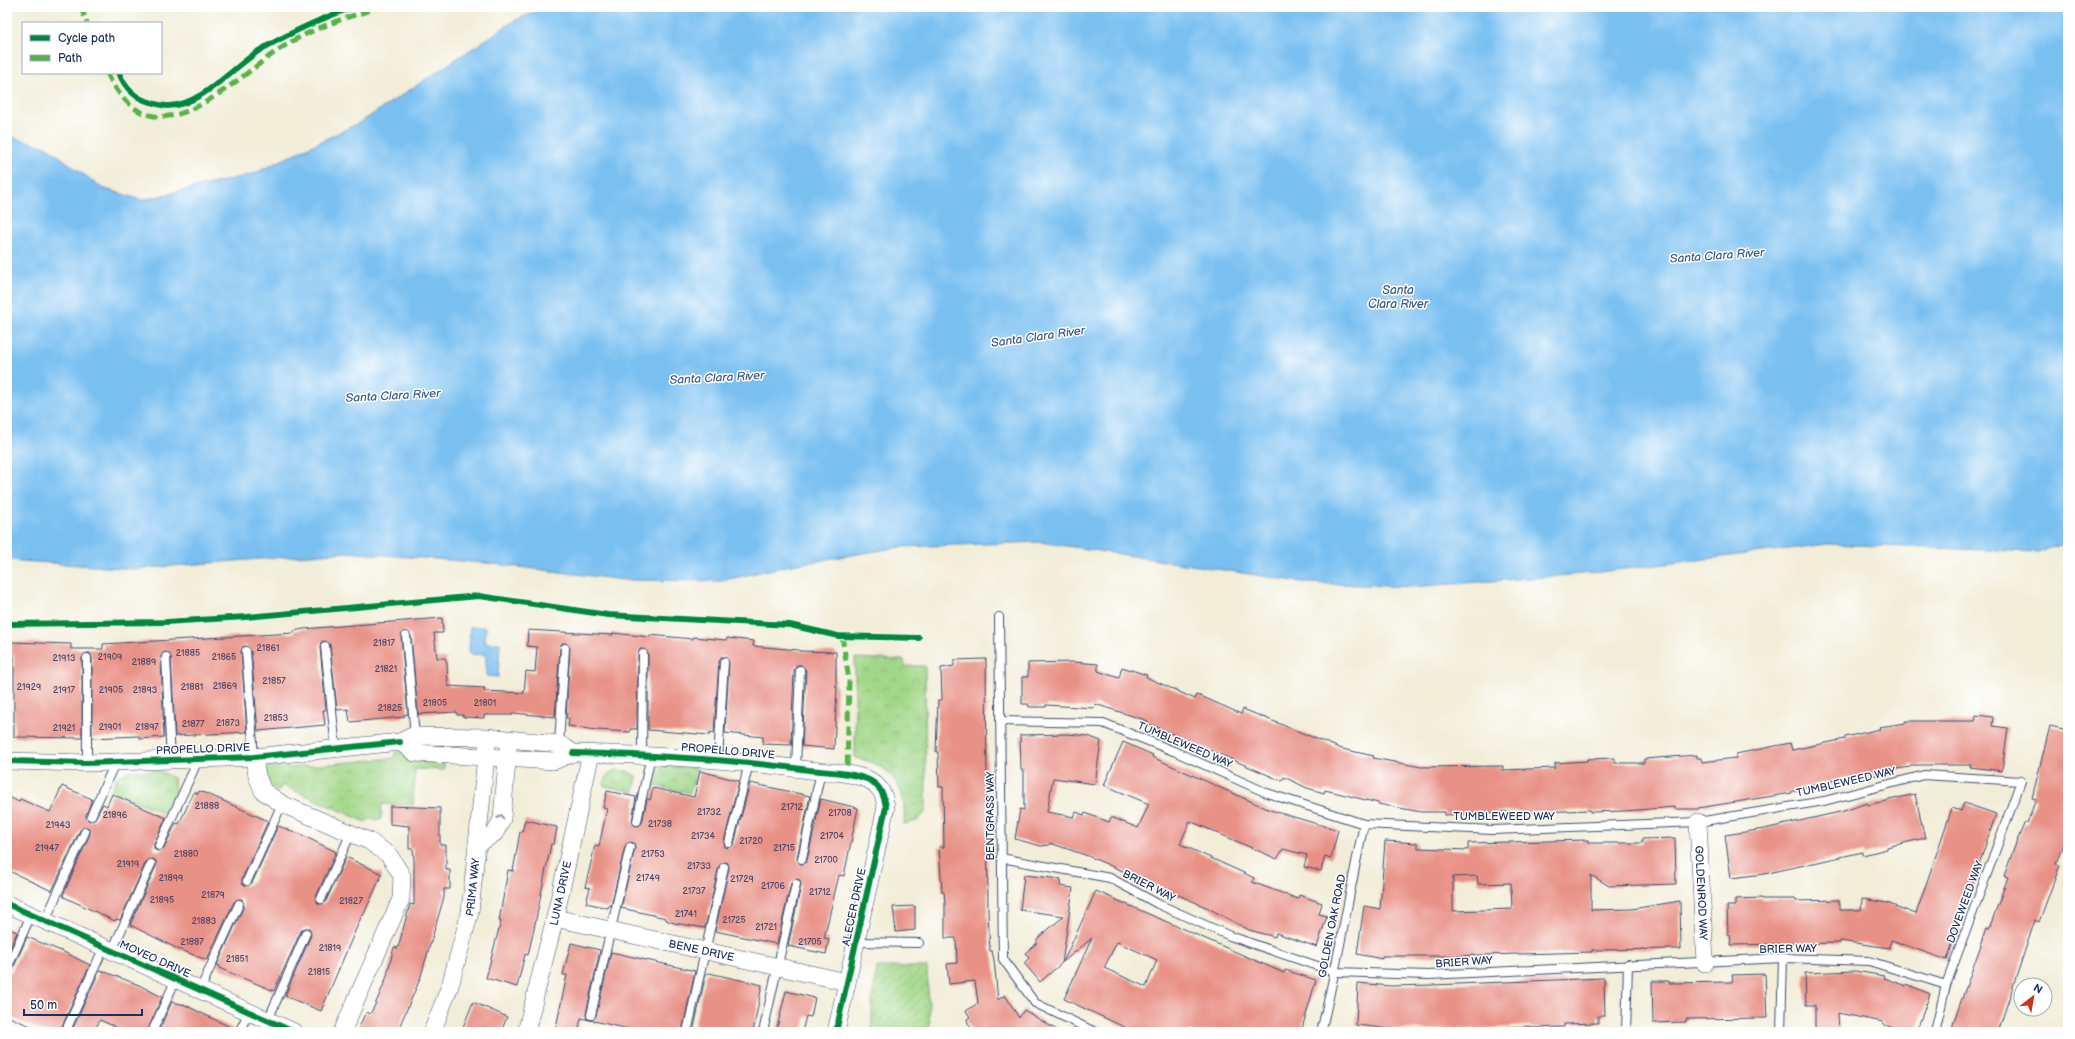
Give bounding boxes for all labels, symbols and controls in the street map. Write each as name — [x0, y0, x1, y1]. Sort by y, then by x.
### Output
legend — [22, 22, 162, 74]
text: Cycle path — [58, 31, 115, 46]
text: Path — [58, 51, 83, 66]
water label: Santa Clara River — [1669, 245, 1766, 267]
water label: Santa Clara River — [1368, 283, 1430, 312]
water label: Santa Clara River — [990, 323, 1088, 351]
water label: Santa Clara River — [669, 368, 766, 388]
water label: Santa Clara River — [345, 386, 442, 406]
house number: 21817 — [373, 638, 395, 649]
house number: 21861 — [257, 643, 279, 654]
house number: 21885 — [176, 648, 200, 659]
house number: 21909 — [98, 652, 122, 663]
house number: 21865 — [212, 652, 236, 663]
house number: 21913 — [53, 653, 76, 664]
house number: 21889 — [132, 657, 156, 668]
house number: 21821 — [375, 664, 397, 675]
house number: 21857 — [262, 676, 286, 687]
house number: 21869 — [213, 681, 237, 692]
house number: 21929 — [17, 682, 41, 693]
house number: 21881 — [181, 682, 203, 693]
house number: 21917 — [53, 685, 75, 696]
house number: 21905 — [99, 685, 123, 696]
house number: 21893 — [133, 685, 158, 696]
house number: 21805 — [423, 698, 447, 709]
house number: 21801 — [474, 698, 496, 709]
house number: 21825 — [378, 703, 402, 714]
house number: 21853 — [264, 713, 289, 724]
house number: 21873 — [216, 718, 240, 729]
house number: 21877 — [182, 719, 205, 730]
street label: TUMBLEWEED WAY — [1136, 719, 1235, 771]
house number: 21901 — [99, 722, 121, 733]
house number: 21897 — [135, 722, 159, 733]
house number: 21921 — [53, 723, 75, 734]
street label: PROPELLO DRIVE — [680, 740, 776, 762]
street label: PROPELLO DRIVE — [156, 741, 250, 757]
street label: TUMBLEWEED WAY — [1795, 764, 1898, 800]
street label: BENTGRASS WAY — [984, 771, 997, 860]
house number: 21888 — [195, 801, 219, 812]
house number: 21712 — [781, 802, 804, 813]
house number: 21732 — [697, 807, 722, 818]
house number: 21708 — [828, 808, 852, 819]
house number: 21896 — [103, 810, 128, 821]
street label: TUMBLEWEED WAY — [1453, 810, 1555, 823]
one-way arrow — [497, 814, 505, 821]
house number: 21738 — [648, 819, 672, 830]
house number: 21943 — [46, 820, 71, 831]
house number: 21734 — [691, 831, 716, 842]
house number: 21704 — [820, 831, 844, 842]
house number: 21720 — [739, 836, 763, 847]
house number: 21947 — [35, 843, 59, 854]
house number: 21715 — [773, 843, 795, 854]
street label: GOLDENROD WAY — [1693, 845, 1710, 941]
house number: 21880 — [174, 849, 198, 860]
house number: 21753 — [641, 849, 665, 860]
house number: 21700 — [814, 855, 838, 866]
street label: PRIMA WAY — [463, 857, 482, 918]
house number: 21919 — [117, 859, 139, 870]
street label: DOVEWEED WAY — [1944, 859, 1986, 945]
street label: LUNA DRIVE — [547, 860, 574, 927]
house number: 21733 — [687, 861, 712, 872]
street label: ALECER DRIVE — [839, 867, 869, 947]
street label: BRIER WAY — [1120, 867, 1178, 905]
house number: 21899 — [159, 873, 183, 884]
house number: 21749 — [636, 873, 660, 884]
street label: GOLDEN OAK ROAD — [1316, 873, 1348, 979]
house number: 21729 — [730, 874, 754, 885]
house number: 21706 — [761, 881, 785, 892]
house number: 21737 — [682, 886, 706, 897]
house number: 21712 — [809, 887, 832, 898]
house number: 21879 — [201, 890, 225, 901]
house number: 21895 — [150, 895, 174, 906]
house number: 21827 — [339, 896, 363, 907]
house number: 21741 — [675, 909, 697, 920]
house number: 21725 — [722, 915, 746, 926]
house number: 21883 — [192, 916, 217, 927]
house number: 21721 — [755, 922, 777, 933]
house number: 21887 — [180, 937, 204, 948]
street label: BENE DRIVE — [668, 937, 735, 964]
house number: 21705 — [798, 937, 822, 948]
street label: MOVEO DRIVE — [118, 938, 192, 980]
street label: BRIER WAY — [1759, 942, 1818, 956]
house number: 21819 — [319, 943, 341, 954]
street label: BRIER WAY — [1435, 953, 1494, 970]
house number: 21851 — [226, 954, 248, 965]
house number: 21815 — [308, 967, 330, 978]
north arrow — [2013, 977, 2053, 1017]
text: N — [2031, 981, 2045, 997]
scale bar — [24, 991, 142, 1017]
text: 50 m — [30, 998, 57, 1013]

